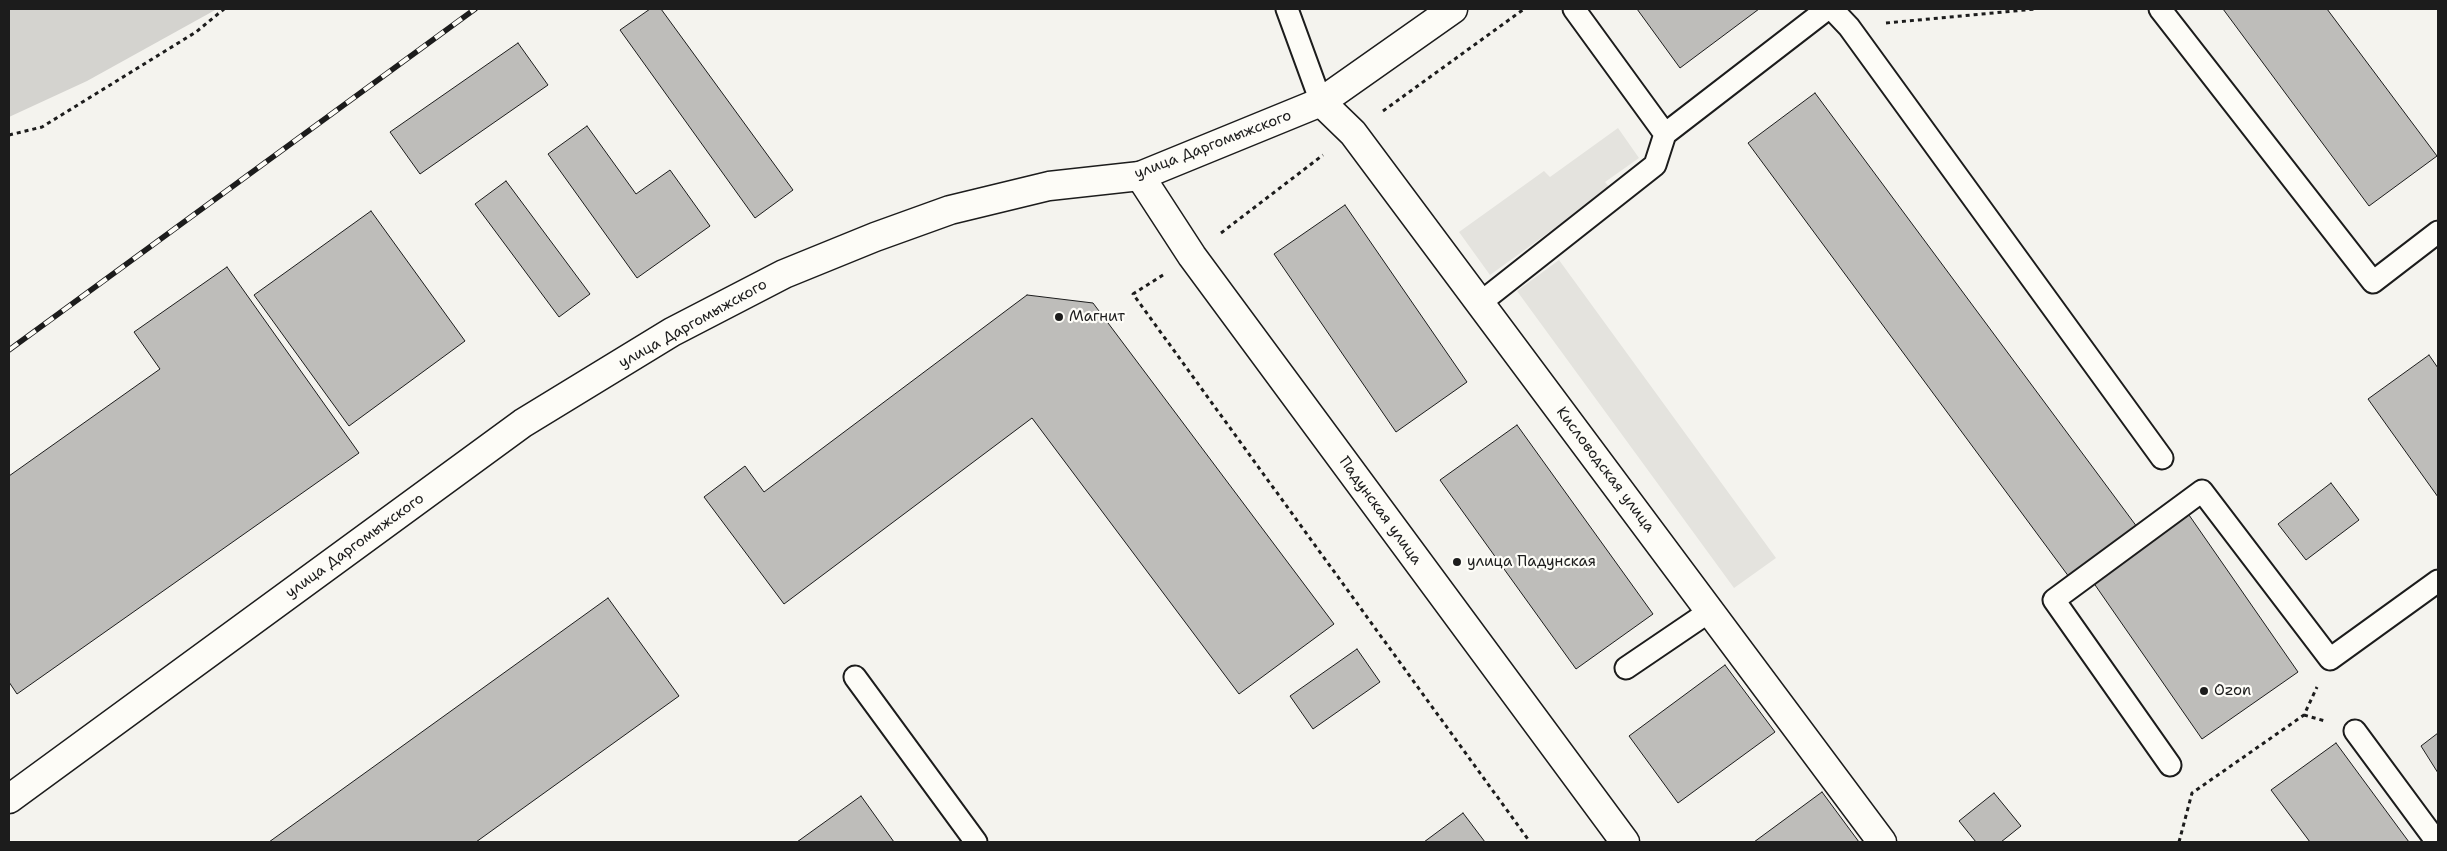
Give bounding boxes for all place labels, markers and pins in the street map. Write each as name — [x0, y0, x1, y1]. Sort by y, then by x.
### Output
place label: Магнит — [1069, 308, 1125, 326]
marker: Магнит — [1053, 311, 1065, 323]
place label: улица Падунская — [1467, 553, 1596, 571]
marker: улица Падунская — [1451, 556, 1463, 568]
place label: Ozon — [2214, 682, 2251, 700]
marker: Ozon — [2198, 685, 2210, 697]

